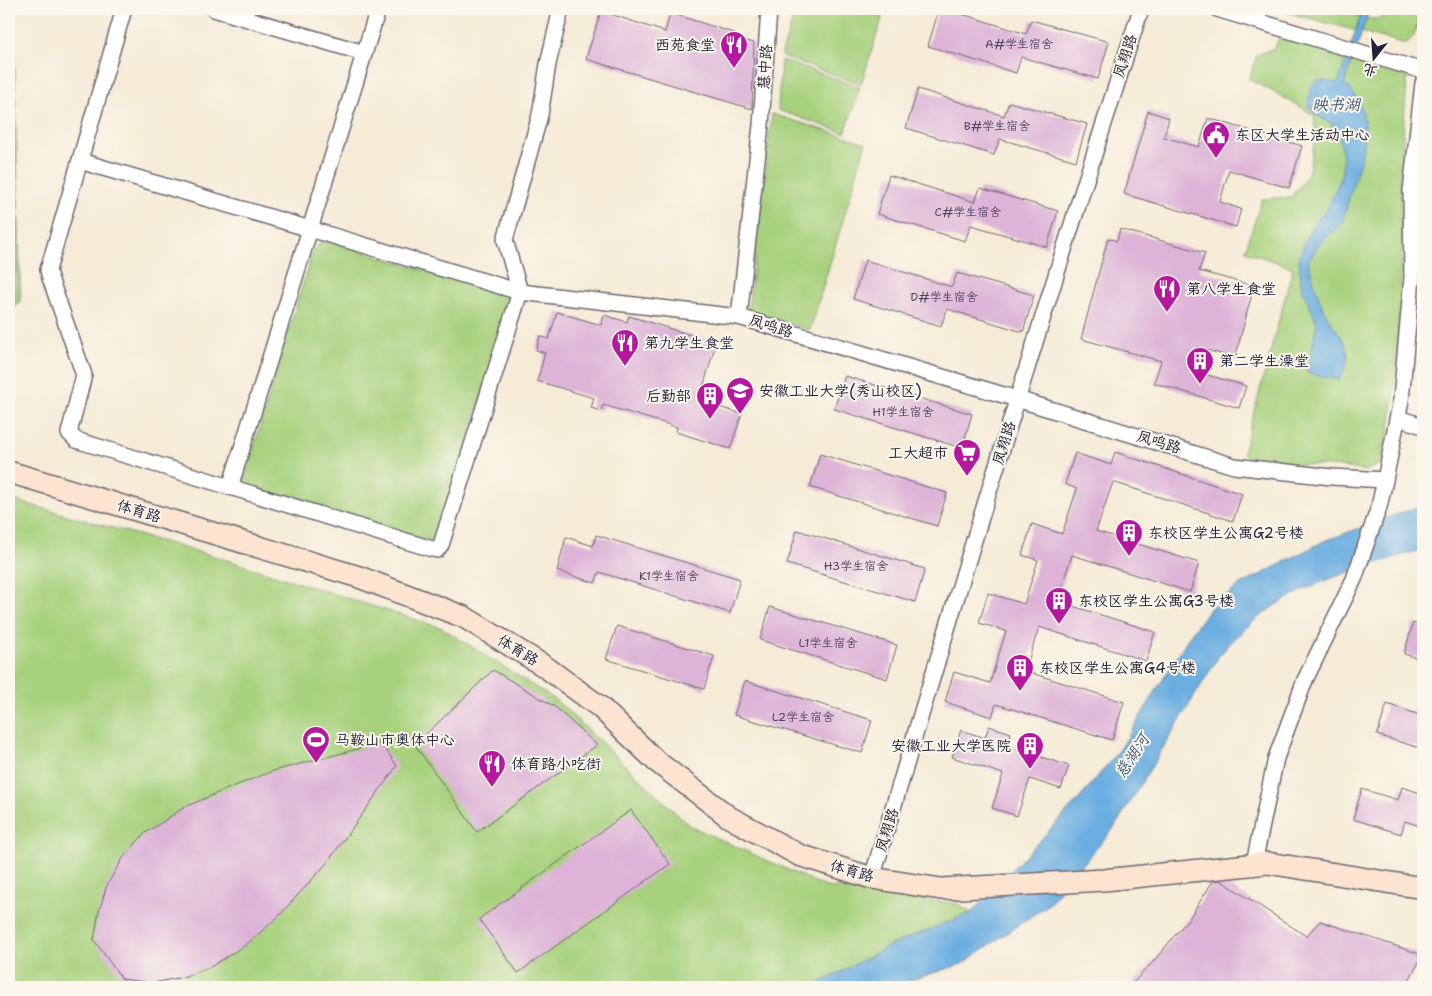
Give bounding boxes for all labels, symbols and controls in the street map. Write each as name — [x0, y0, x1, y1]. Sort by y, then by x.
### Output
restaurant icon: 西苑食堂 — [719, 30, 749, 69]
street label: 凤翔路 — [1109, 32, 1141, 80]
north arrow — [1350, 32, 1400, 82]
place label: 西苑食堂 — [655, 35, 715, 55]
house number: A#学生宿舍 — [985, 36, 1053, 52]
street label: 慧中路 — [753, 44, 777, 90]
text: 北 — [1361, 60, 1380, 81]
water label: 映书湖 — [1312, 94, 1362, 115]
house number: B#学生宿舍 — [964, 118, 1030, 134]
public building icon: 东区大学生活动中心 — [1201, 120, 1231, 159]
place label: 东区大学生活动中心 — [1235, 125, 1370, 145]
house number: C#学生宿舍 — [935, 204, 1001, 220]
restaurant icon: 第八学生食堂 — [1152, 274, 1182, 313]
place label: 第八学生食堂 — [1186, 279, 1276, 299]
house number: D#学生宿舍 — [910, 289, 978, 305]
street label: 凤鸣路 — [747, 310, 795, 342]
restaurant icon: 第九学生食堂 — [610, 328, 640, 367]
place label: 第九学生食堂 — [644, 333, 734, 353]
building icon: 第二学生澡堂 — [1185, 346, 1215, 385]
place label: 第二学生澡堂 — [1219, 351, 1309, 371]
school or university icon: 安徽工业大学(秀山校区) — [725, 376, 755, 415]
building icon: 后勤部 — [695, 381, 725, 420]
place label: 安徽工业大学(秀山校区) — [759, 381, 922, 401]
place label: 后勤部 — [646, 386, 691, 406]
house number: H1学生宿舍 — [872, 404, 934, 420]
street label: 凤翔路 — [988, 419, 1020, 467]
street label: 凤鸣路 — [1135, 426, 1183, 458]
supermarket icon: 工大超市 — [952, 438, 982, 477]
place label: 工大超市 — [888, 443, 948, 463]
street label: 体育路 — [115, 495, 163, 527]
building icon: 东校区学生公寓G2号楼 — [1114, 518, 1144, 557]
place label: 东校区学生公寓G2号楼 — [1148, 523, 1304, 543]
house number: H3学生宿舍 — [824, 558, 888, 574]
house number: K1学生宿舍 — [639, 568, 699, 584]
building icon: 东校区学生公寓G3号楼 — [1044, 586, 1074, 625]
place label: 东校区学生公寓G3号楼 — [1078, 591, 1234, 611]
street label: 体育路 — [494, 630, 542, 670]
house number: L1学生宿舍 — [799, 635, 857, 651]
building icon: 东校区学生公寓G4号楼 — [1005, 653, 1035, 692]
place label: 东校区学生公寓G4号楼 — [1039, 658, 1196, 678]
house number: L2学生宿舍 — [772, 709, 834, 725]
sports icon: 马鞍山市奥体中心 — [301, 725, 331, 764]
water label: 慈湖河 — [1110, 728, 1156, 782]
place label: 马鞍山市奥体中心 — [335, 730, 455, 750]
building icon: 安徽工业大学医院 — [1015, 731, 1045, 770]
place label: 安徽工业大学医院 — [891, 736, 1011, 756]
restaurant icon: 体育路小吃街 — [477, 749, 507, 788]
place label: 体育路小吃街 — [511, 754, 601, 774]
street label: 凤翔路 — [871, 806, 903, 854]
street label: 体育路 — [828, 855, 876, 887]

